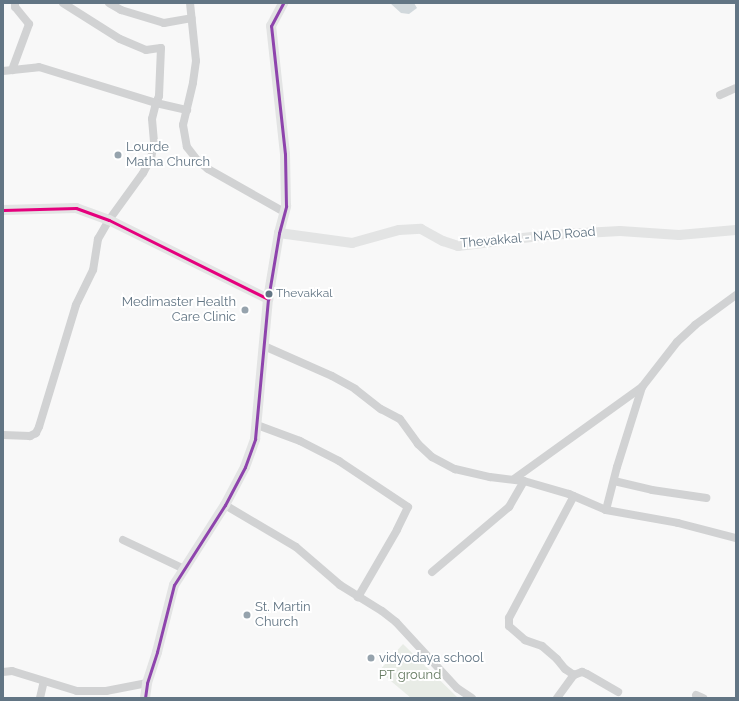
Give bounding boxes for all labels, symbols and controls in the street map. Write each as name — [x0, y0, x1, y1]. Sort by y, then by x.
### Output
place label: Lourde Matha Church — [126, 140, 210, 171]
marker: Lourde Matha Church — [113, 150, 123, 160]
street label: Thevakkal - NAD Road — [460, 224, 596, 252]
place label: Thevakkal — [276, 287, 332, 301]
marker: Thevakkal — [264, 289, 274, 299]
place label: Medimaster Health Care Clinic — [121, 295, 236, 326]
marker: Medimaster Health Care Clinic — [239, 304, 251, 316]
place label: St. Martin Church — [255, 600, 311, 631]
marker: St. Martin Church — [242, 610, 252, 620]
place label: vidyodaya school — [379, 650, 484, 666]
marker: vidyodaya school — [366, 653, 376, 663]
park label: PT ground — [379, 667, 441, 683]

